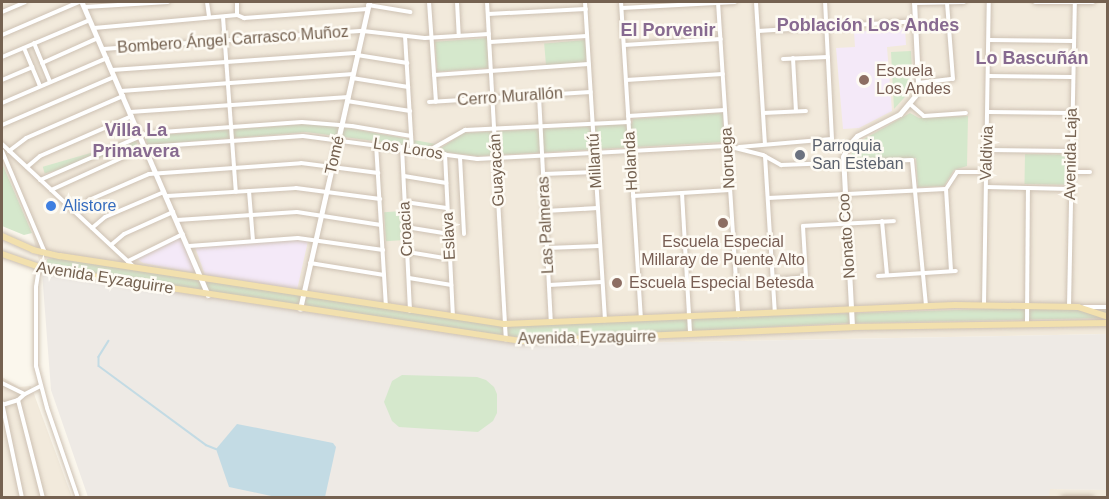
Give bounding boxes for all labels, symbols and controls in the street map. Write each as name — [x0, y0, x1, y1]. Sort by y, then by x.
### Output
district label: Población Los Andes — [776, 14, 960, 36]
district label: El Porvenir — [620, 19, 716, 41]
street label: Bombero Ángel Carrasco Muñoz — [117, 22, 349, 58]
district label: Lo Bascuñán — [975, 47, 1089, 69]
place label: Escuela Los Andes — [876, 61, 952, 99]
marker: Escuela Los Andes — [857, 73, 871, 87]
street label: Cerro Murallón — [457, 84, 563, 110]
street label: Avenida Laja — [1061, 108, 1081, 200]
district label: Villa La Primavera — [92, 120, 180, 162]
street label: Valdivia — [976, 125, 998, 181]
street label: Noruega — [717, 127, 739, 189]
street label: Holanda — [620, 131, 642, 191]
street label: Guayacán — [486, 133, 508, 207]
street label: Millantú — [584, 133, 606, 189]
street label: Tomé — [321, 134, 349, 176]
street label: Los Loros — [372, 134, 444, 164]
place label: Parroquia San Esteban — [812, 136, 904, 174]
marker: Parroquia San Esteban — [793, 148, 807, 162]
street label: Las Palmeras — [534, 176, 558, 274]
street label: Nonato Coo — [834, 193, 860, 279]
place label: Alistore — [63, 196, 116, 216]
marker: Alistore — [44, 199, 58, 213]
street label: Croacia — [395, 201, 417, 257]
street label: Eslava — [438, 212, 460, 260]
marker: Escuela Especial Millaray de Puente Alto — [716, 216, 730, 230]
place label: Escuela Especial Millaray de Puente Alto — [641, 232, 805, 270]
street label: Avenida Eyzaguirre — [35, 258, 175, 298]
place label: Escuela Especial Betesda — [629, 273, 814, 293]
marker: Escuela Especial Betesda — [610, 276, 624, 290]
street label: Avenida Eyzaguirre — [518, 327, 656, 349]

